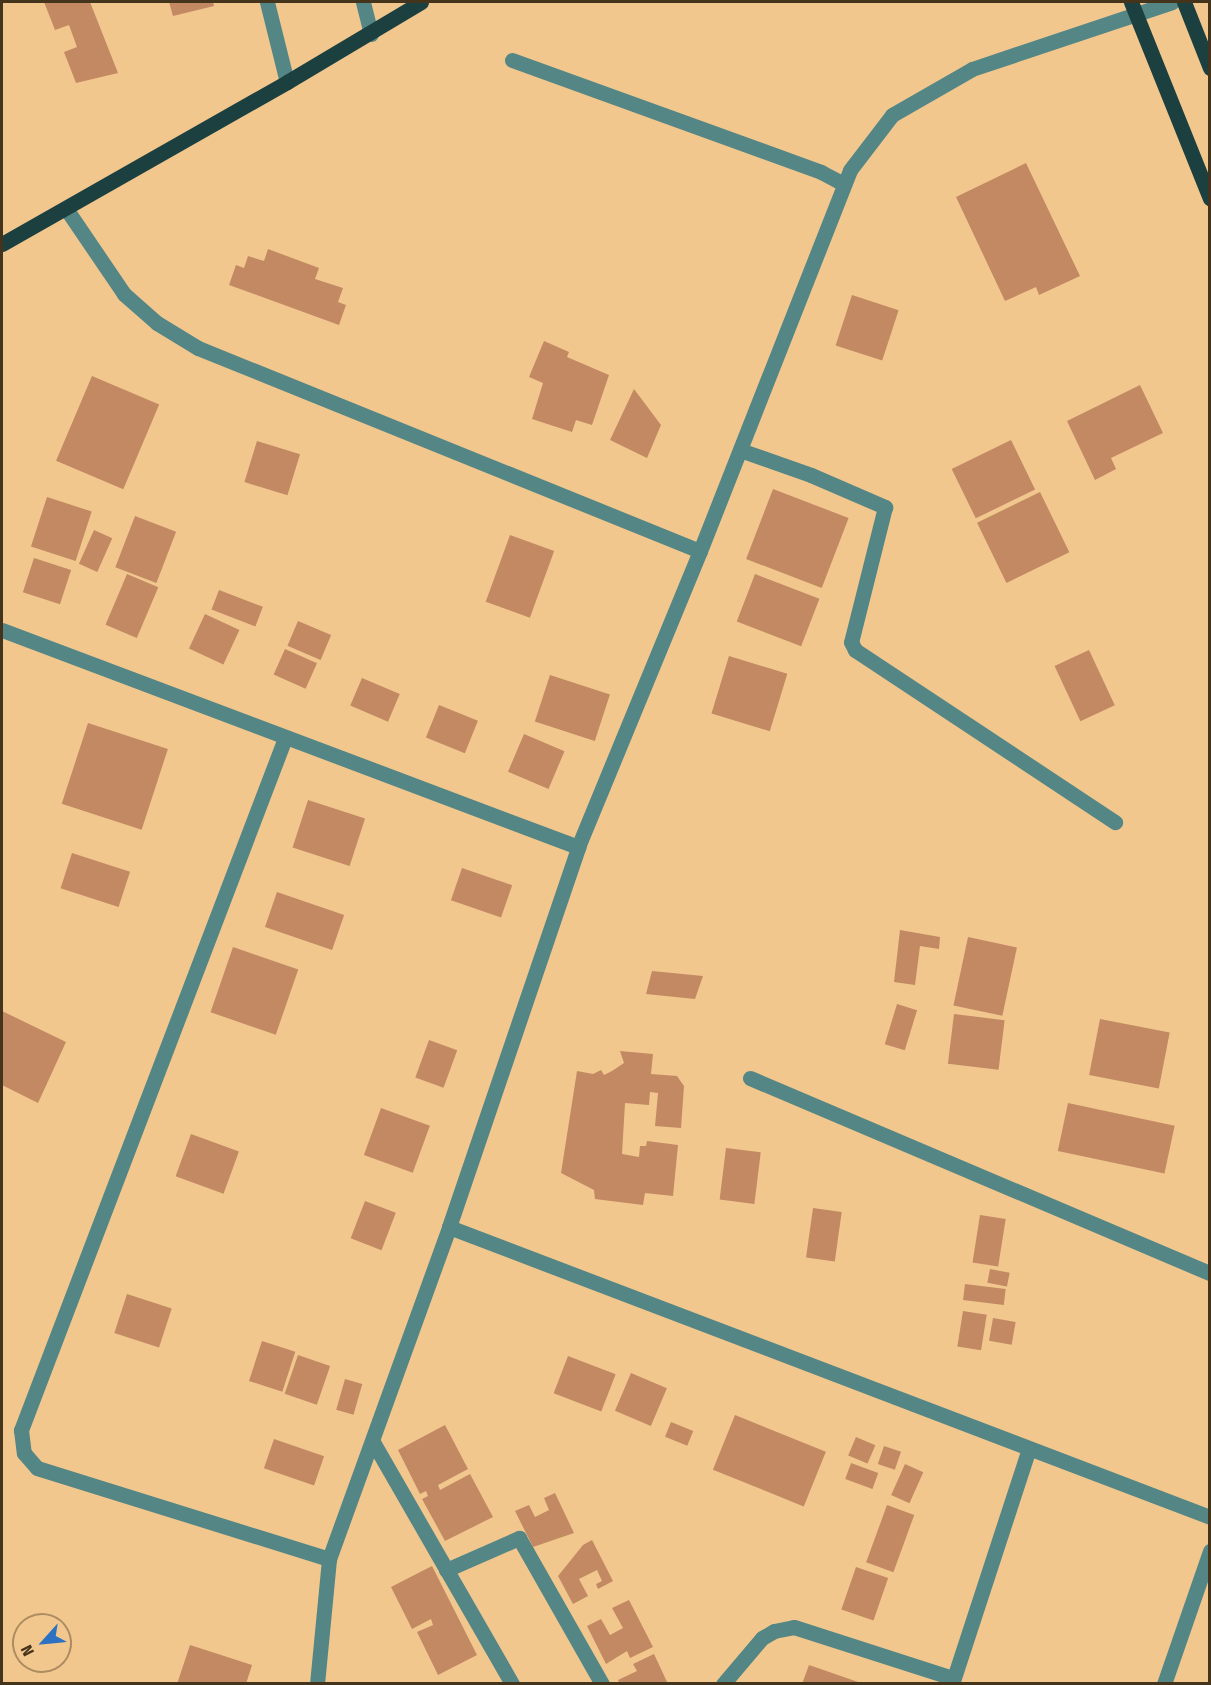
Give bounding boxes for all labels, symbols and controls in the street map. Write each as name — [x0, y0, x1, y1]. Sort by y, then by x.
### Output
north arrow — [12, 1613, 72, 1673]
text: N — [17, 1642, 38, 1659]

